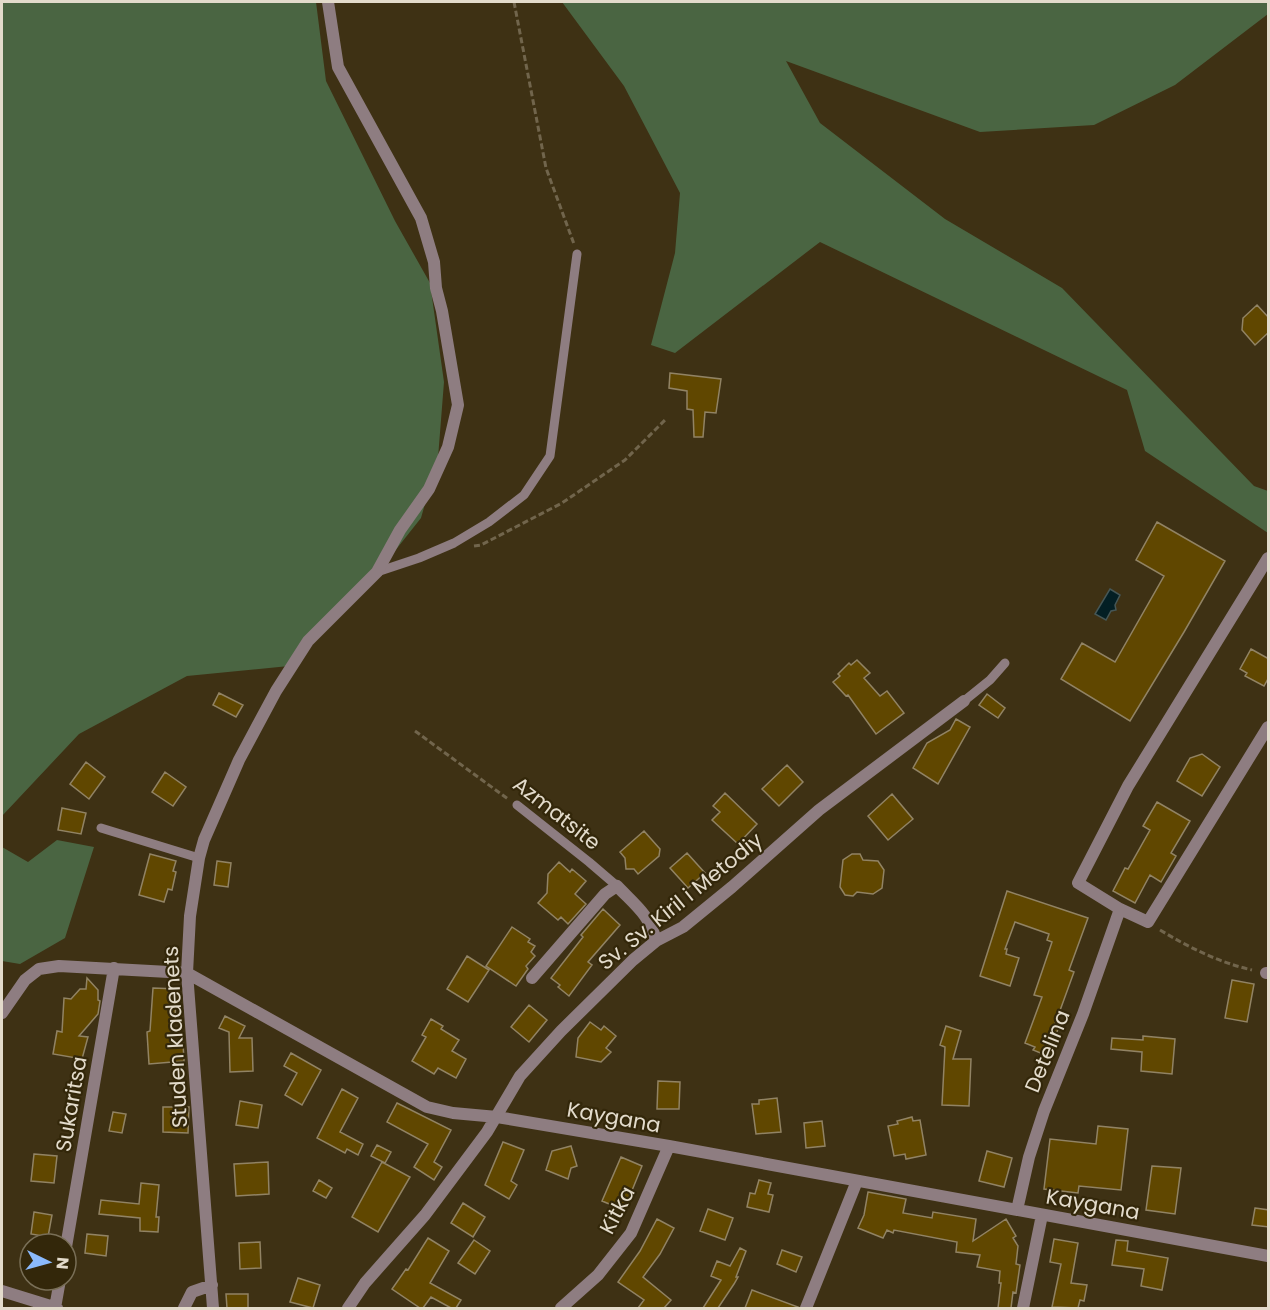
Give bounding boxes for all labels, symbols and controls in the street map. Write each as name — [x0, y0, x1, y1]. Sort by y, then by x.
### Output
street label: Azmatsite — [507, 770, 607, 856]
street label: Sv. Sv. Kiril i Metodiy — [592, 825, 768, 976]
street label: Studen kladenets — [156, 945, 194, 1129]
street label: Detelina — [1017, 1005, 1077, 1097]
street label: Sukaritsa — [48, 1054, 94, 1154]
street label: Kaygana — [565, 1095, 663, 1139]
street label: Kitka — [592, 1181, 642, 1239]
street label: Kaygana — [1044, 1182, 1142, 1226]
north arrow — [18, 1232, 78, 1292]
text: N — [50, 1256, 74, 1270]

